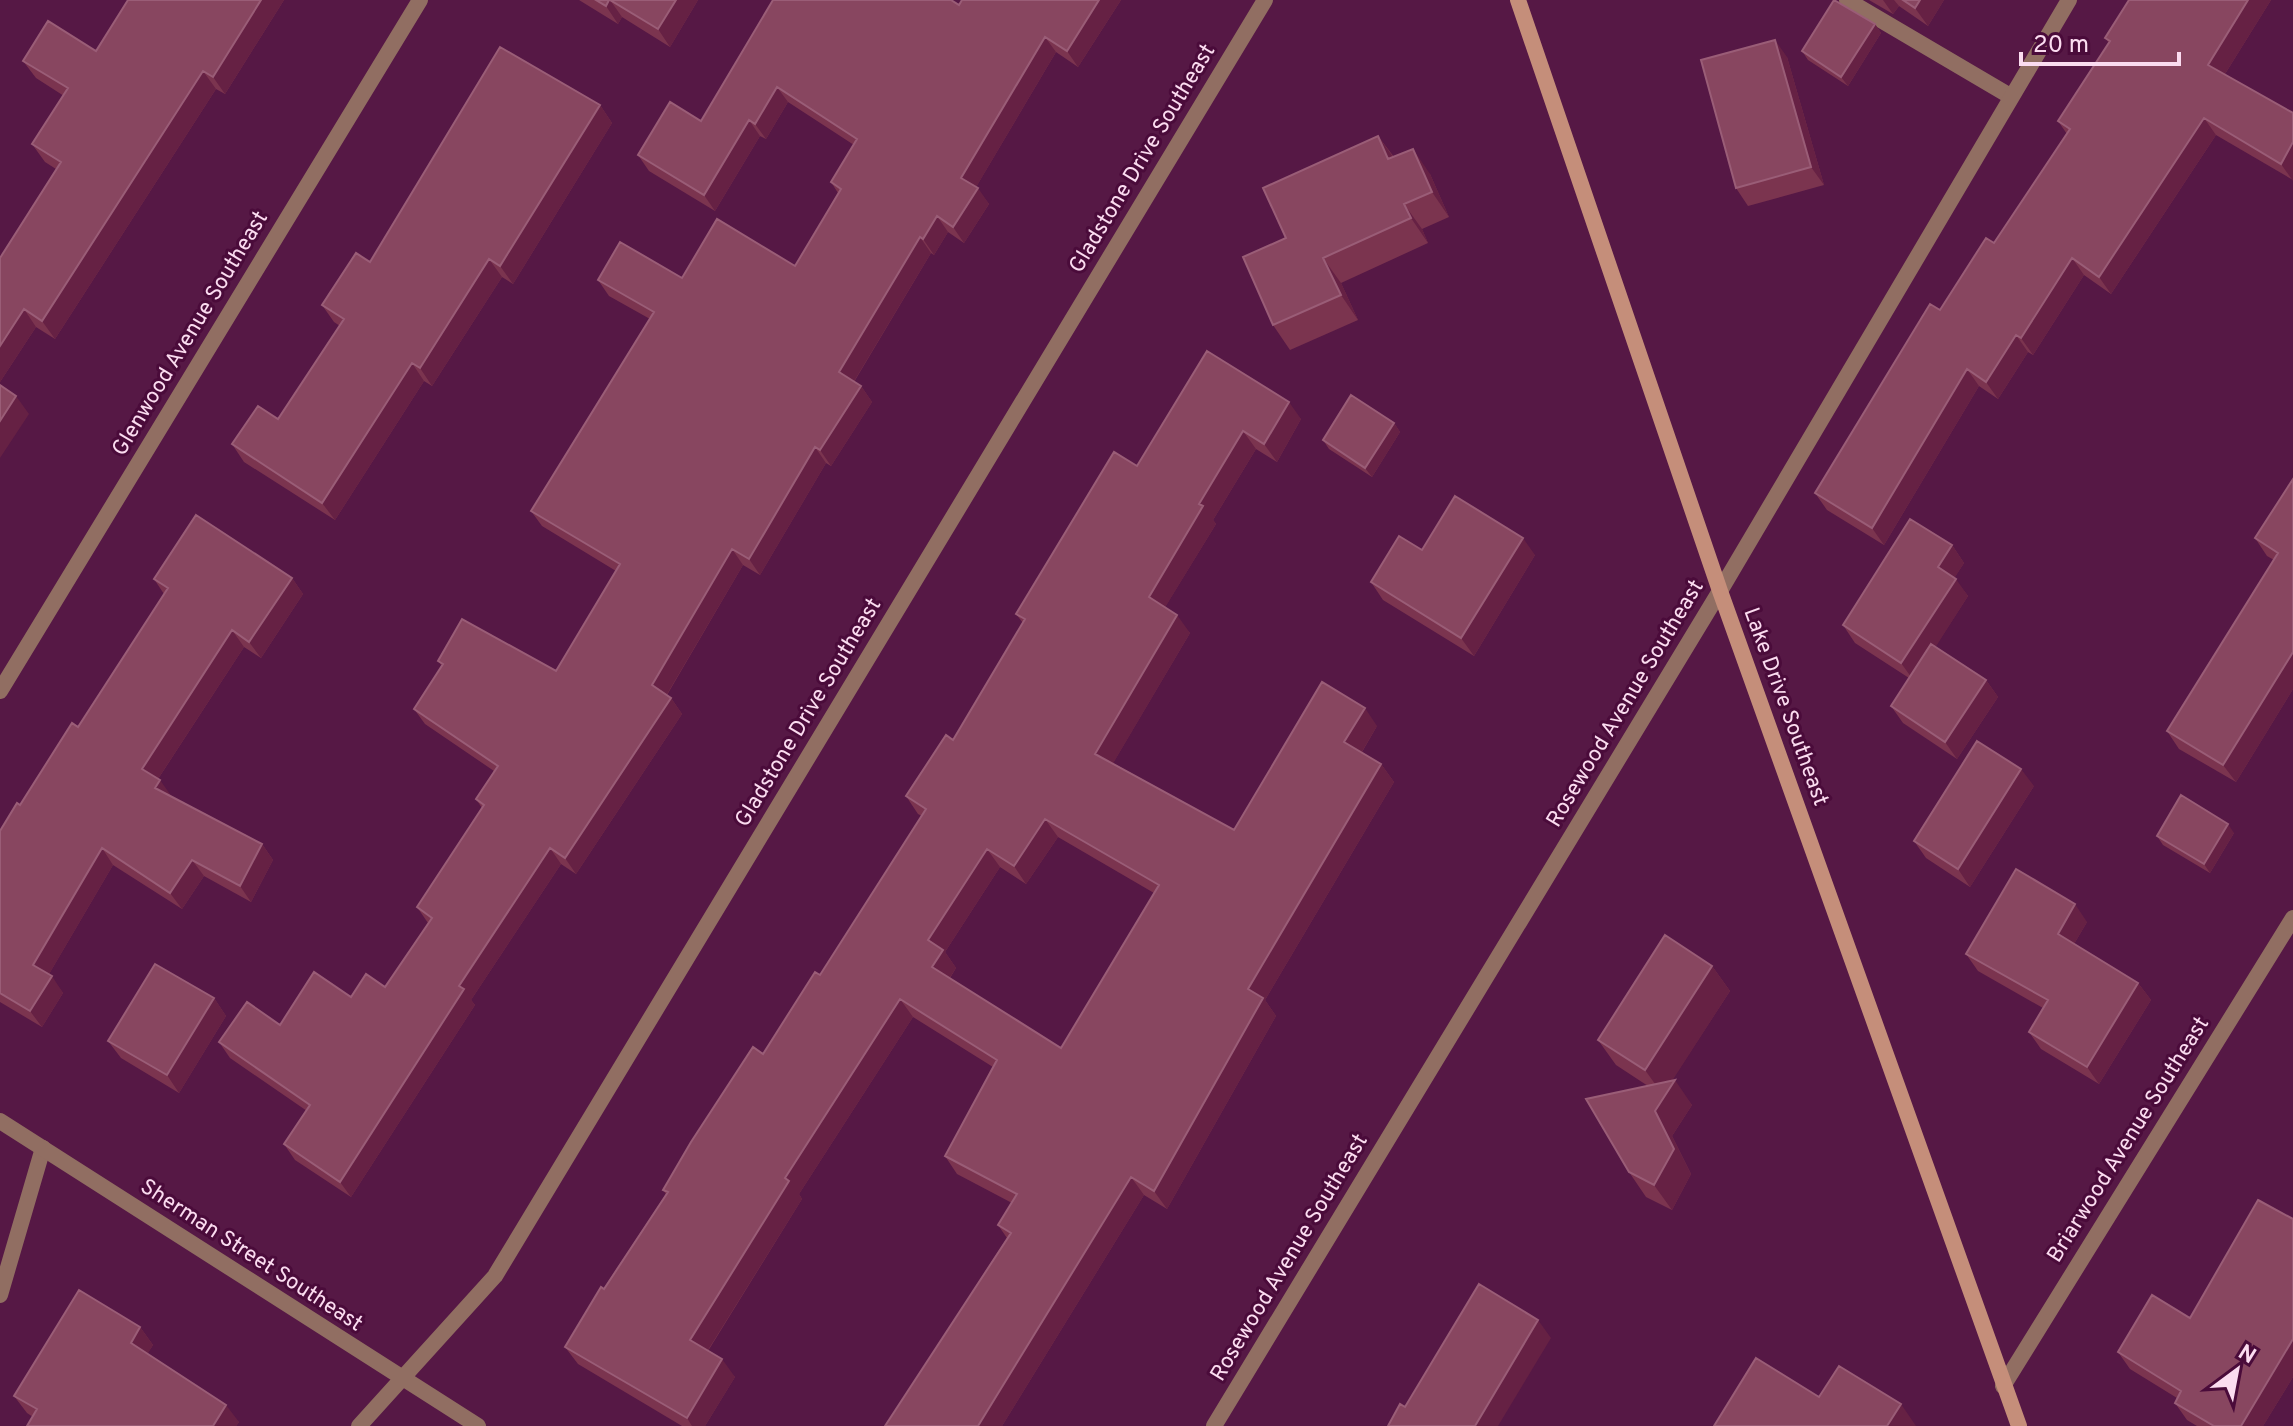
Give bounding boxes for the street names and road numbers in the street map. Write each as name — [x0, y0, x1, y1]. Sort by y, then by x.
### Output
street label: Gladstone Drive Southeast — [1064, 40, 1222, 278]
street label: Glenwood Avenue Southeast — [107, 207, 275, 461]
street label: Rosewood Avenue Southeast — [1541, 575, 1711, 833]
street label: Gladstone Drive Southeast — [730, 594, 888, 832]
street label: Lake Drive Southeast — [1737, 604, 1833, 810]
street label: Briarwood Avenue Southeast — [2042, 1012, 2216, 1268]
street label: Rosewood Avenue Southeast — [1205, 1129, 1375, 1387]
street label: Sherman Street Southeast — [135, 1174, 367, 1338]

